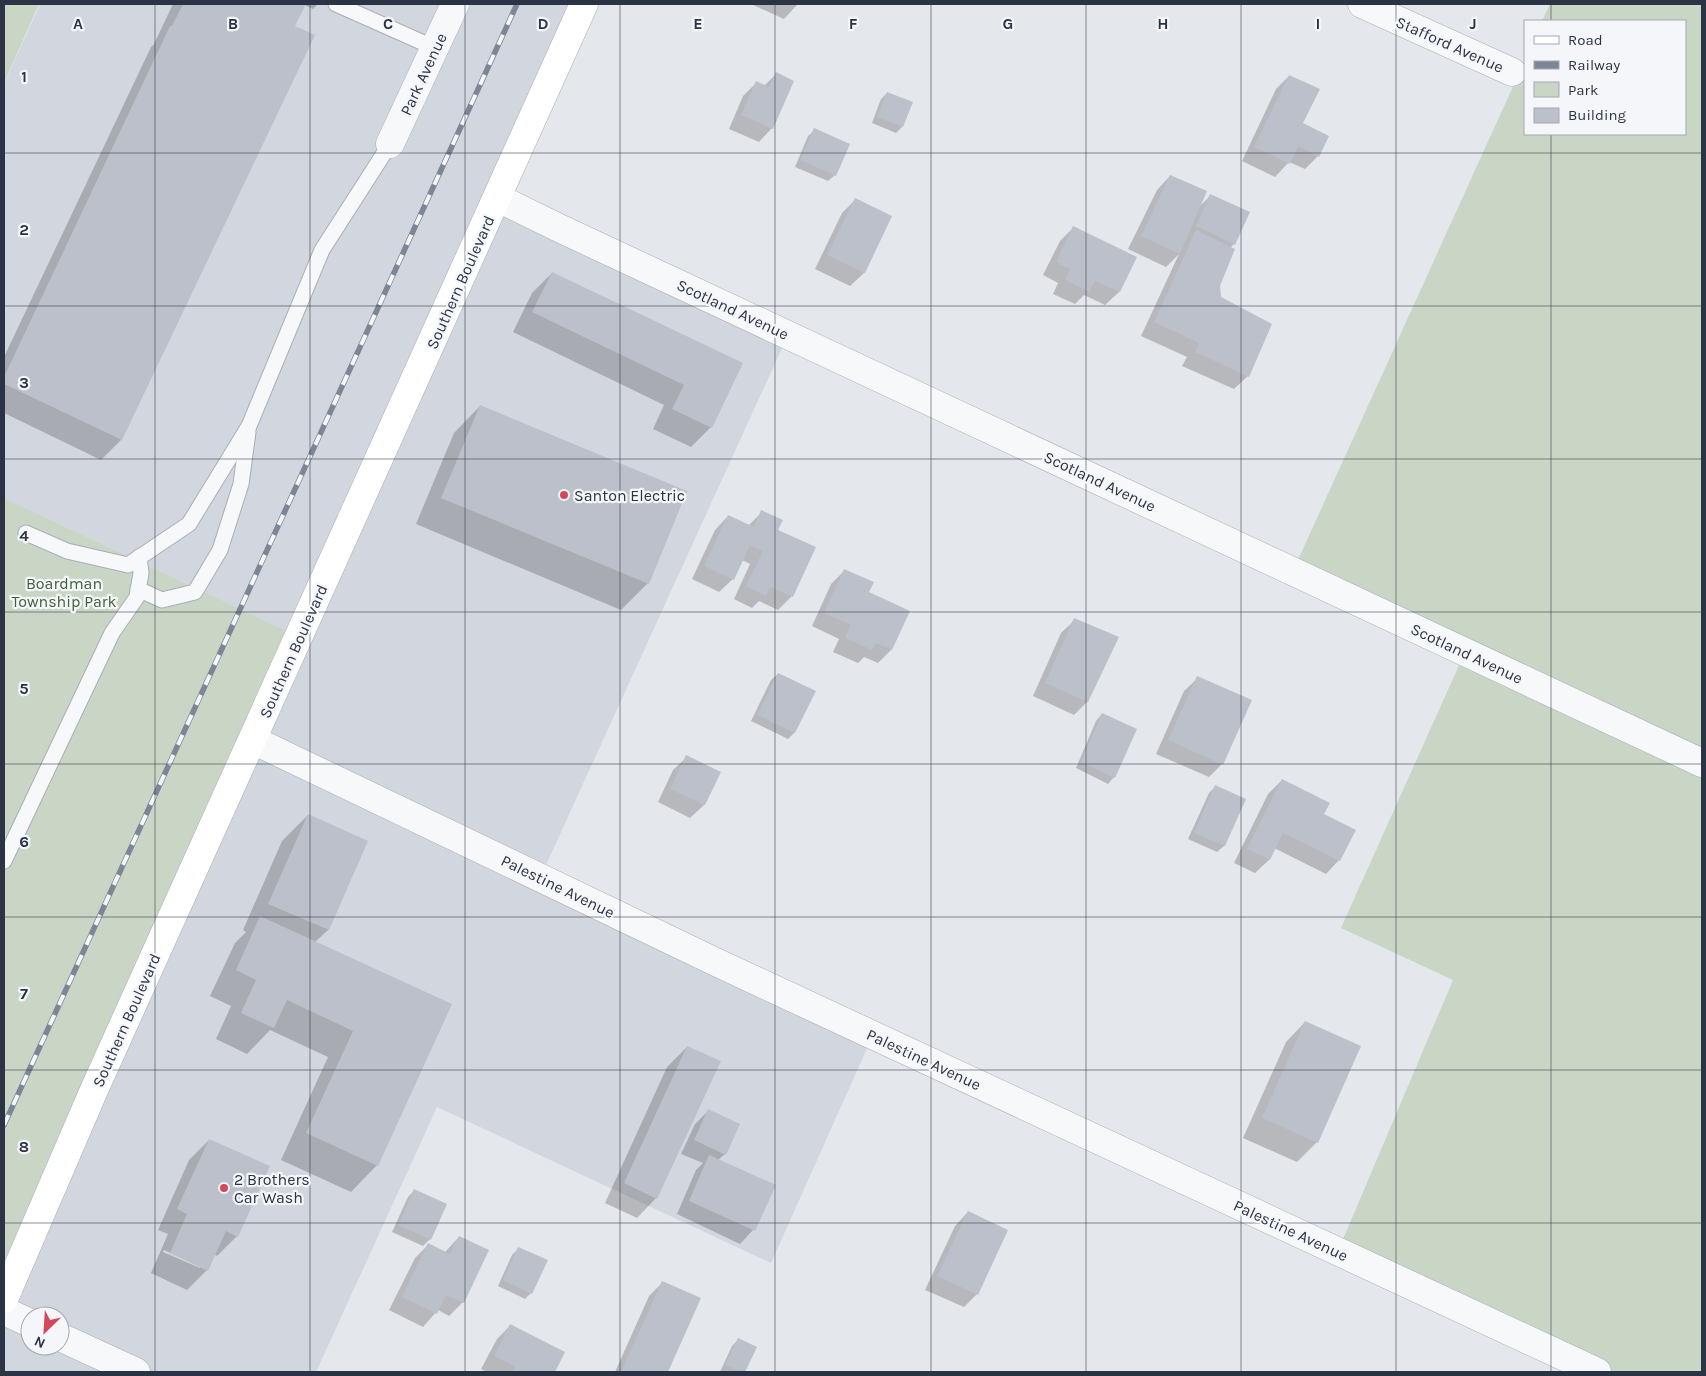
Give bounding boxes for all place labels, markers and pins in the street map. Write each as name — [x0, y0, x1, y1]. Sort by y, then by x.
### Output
place label: Santon Electric — [574, 486, 685, 505]
marker: Santon Electric — [558, 489, 570, 501]
place label: 2 Brothers Car Wash — [234, 1170, 310, 1207]
marker: 2 Brothers Car Wash — [218, 1182, 230, 1194]

